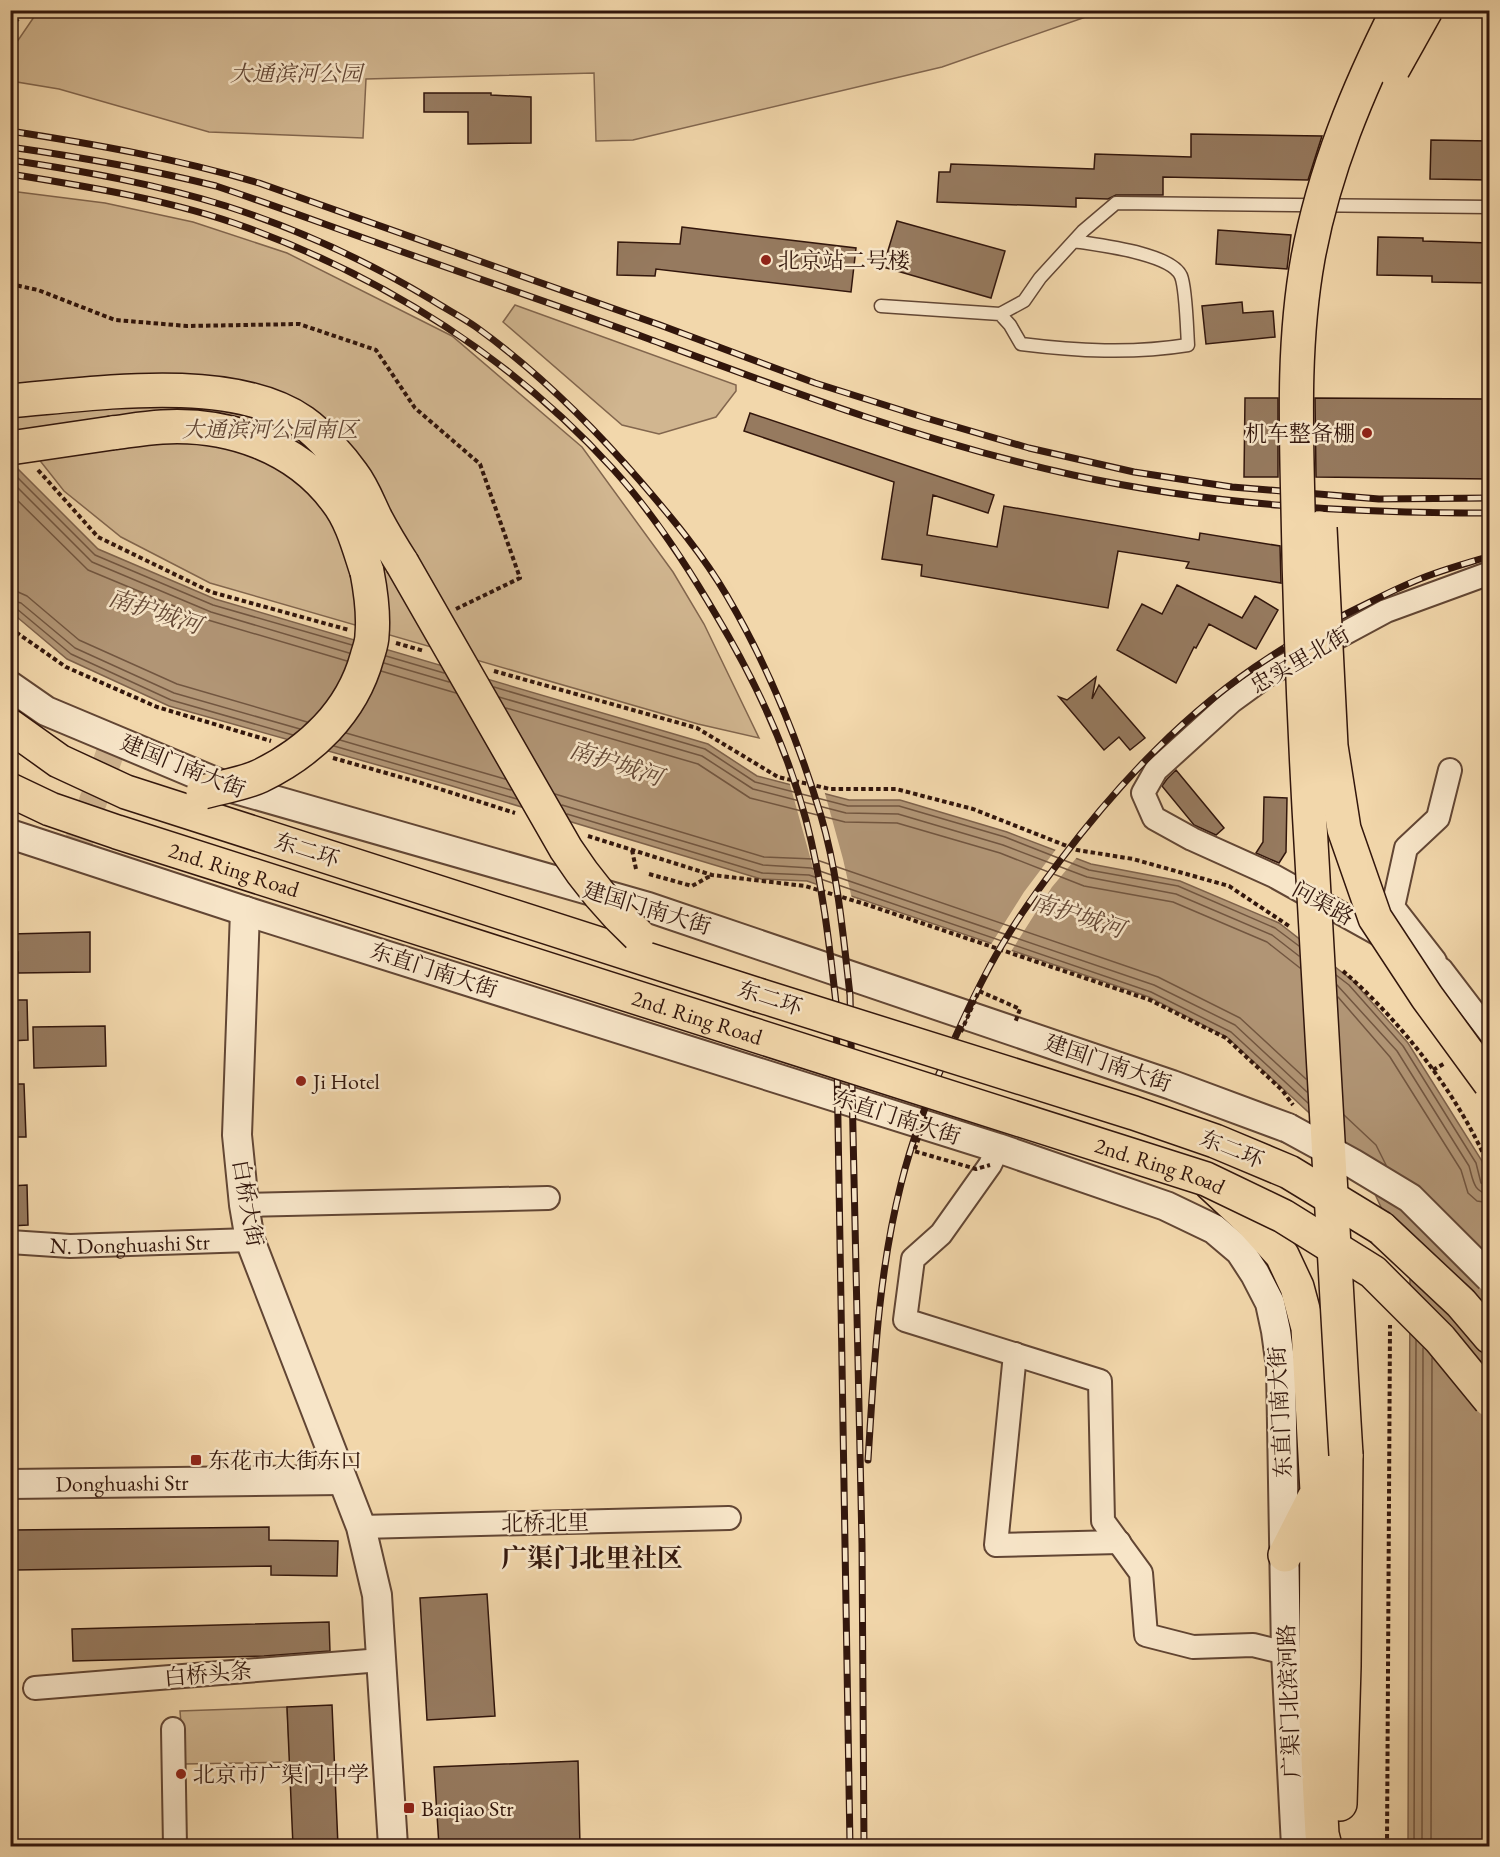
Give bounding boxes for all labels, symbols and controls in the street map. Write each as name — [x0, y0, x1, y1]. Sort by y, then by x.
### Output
park label: 大通滨河公园 — [230, 59, 365, 88]
place label: 北京站二号楼 — [778, 246, 910, 275]
marker: 北京站二号楼 — [759, 253, 773, 267]
park label: 大通滨河公园南区 — [182, 415, 361, 444]
place label: 机车整备棚 — [1245, 419, 1355, 448]
marker: 机车整备棚 — [1360, 426, 1374, 440]
water label: 南护城河 — [105, 581, 209, 642]
street label: 忠实里北街 — [1245, 620, 1355, 700]
street label: 建国门南大街 — [116, 728, 250, 804]
water label: 南护城河 — [566, 733, 670, 794]
street label: 东二环 — [271, 826, 343, 874]
street label: 2nd. Ring Road — [165, 835, 304, 904]
street label: 问渠路 — [1287, 874, 1359, 932]
street label: 建国门南大街 — [580, 875, 714, 941]
water label: 南护城河 — [1028, 885, 1132, 946]
street label: 东直门南大街 — [367, 936, 501, 1004]
street label: 东二环 — [734, 974, 806, 1022]
street label: 2nd. Ring Road — [628, 982, 767, 1052]
street label: 建国门南大街 — [1041, 1028, 1175, 1098]
place label: Ji Hotel — [311, 1067, 380, 1096]
marker: Ji Hotel — [294, 1074, 308, 1088]
street label: 东直门南大街 — [830, 1083, 964, 1151]
street label: 东二环 — [1196, 1123, 1268, 1175]
street label: 2nd. Ring Road — [1091, 1130, 1231, 1201]
street label: 白桥大街 — [226, 1157, 270, 1249]
street label: N. Donghuashi Str — [49, 1227, 211, 1261]
street label: 东直门南大街 — [1262, 1345, 1298, 1479]
place label: 东花市大街东口 — [208, 1446, 362, 1475]
marker: 东花市大街东口 — [189, 1453, 203, 1467]
street label: Donghuashi Str — [55, 1467, 189, 1498]
street label: 北桥北里 — [501, 1508, 589, 1538]
district label: 广渠门北里社区 — [501, 1541, 683, 1575]
street label: 广渠门北滨河路 — [1272, 1624, 1306, 1778]
street label: 白桥头条 — [163, 1656, 253, 1692]
place label: 北京市广渠门中学 — [193, 1760, 369, 1789]
marker: 北京市广渠门中学 — [174, 1767, 188, 1781]
place label: Baiqiao Str — [421, 1794, 514, 1823]
marker: Baiqiao Str — [402, 1801, 416, 1815]

